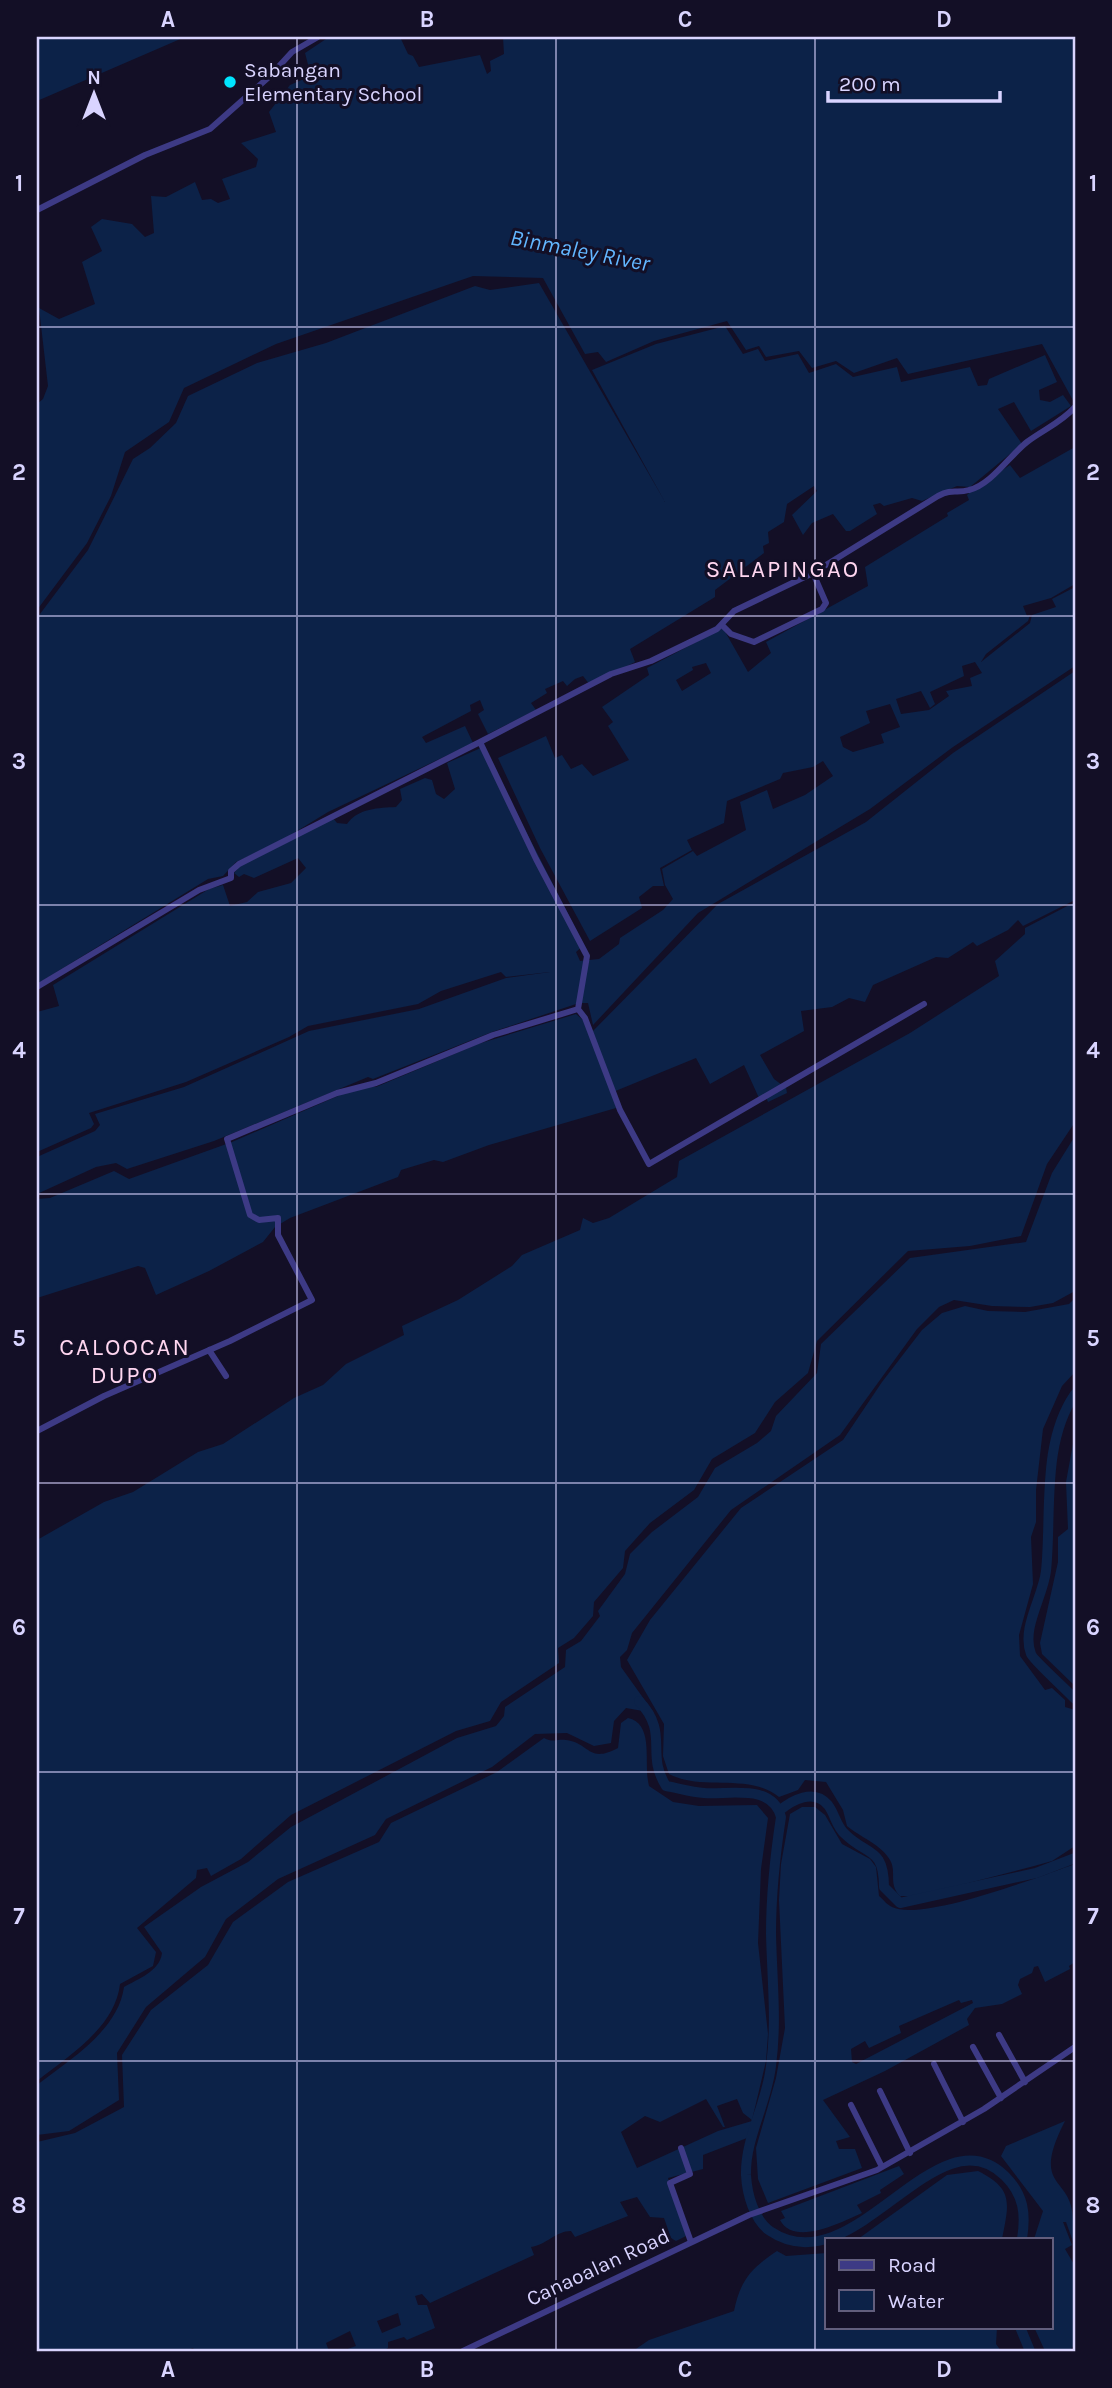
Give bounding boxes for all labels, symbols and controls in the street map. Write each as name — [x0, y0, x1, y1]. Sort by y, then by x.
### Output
text: A — [161, 6, 175, 33]
text: B — [420, 6, 434, 33]
text: C — [678, 6, 692, 33]
text: D — [936, 6, 952, 33]
place label: Sabangan Elementary School — [244, 58, 422, 106]
north arrow — [60, 60, 130, 130]
scale bar — [828, 60, 1000, 104]
text: N — [87, 67, 101, 89]
text: 200 m — [839, 72, 901, 96]
marker: Sabangan Elementary School — [222, 74, 238, 90]
text: 1 — [15, 170, 23, 197]
text: 1 — [1089, 170, 1097, 197]
water label: Binmaley River — [508, 224, 653, 277]
text: 2 — [12, 459, 26, 486]
text: 2 — [1086, 459, 1100, 486]
district label: SALAPINGAO — [706, 555, 860, 583]
text: 3 — [12, 748, 26, 775]
text: 3 — [1086, 748, 1100, 775]
text: 4 — [12, 1037, 26, 1064]
text: 4 — [1086, 1037, 1100, 1064]
text: 5 — [12, 1325, 26, 1352]
text: 5 — [1086, 1325, 1100, 1352]
district label: CALOOCAN DUPO — [59, 1333, 191, 1389]
text: 6 — [12, 1614, 26, 1641]
text: 6 — [1086, 1614, 1100, 1641]
text: 7 — [13, 1903, 25, 1930]
text: 7 — [1087, 1903, 1099, 1930]
text: 8 — [12, 2192, 26, 2219]
text: 8 — [1086, 2192, 1100, 2219]
street label: Canaoalan Road — [523, 2223, 673, 2311]
legend — [825, 2238, 1052, 2328]
text: Road — [888, 2253, 936, 2277]
text: Water — [888, 2289, 944, 2313]
text: A — [161, 2356, 175, 2383]
text: B — [420, 2356, 434, 2383]
text: C — [678, 2356, 692, 2383]
text: D — [936, 2356, 952, 2383]

